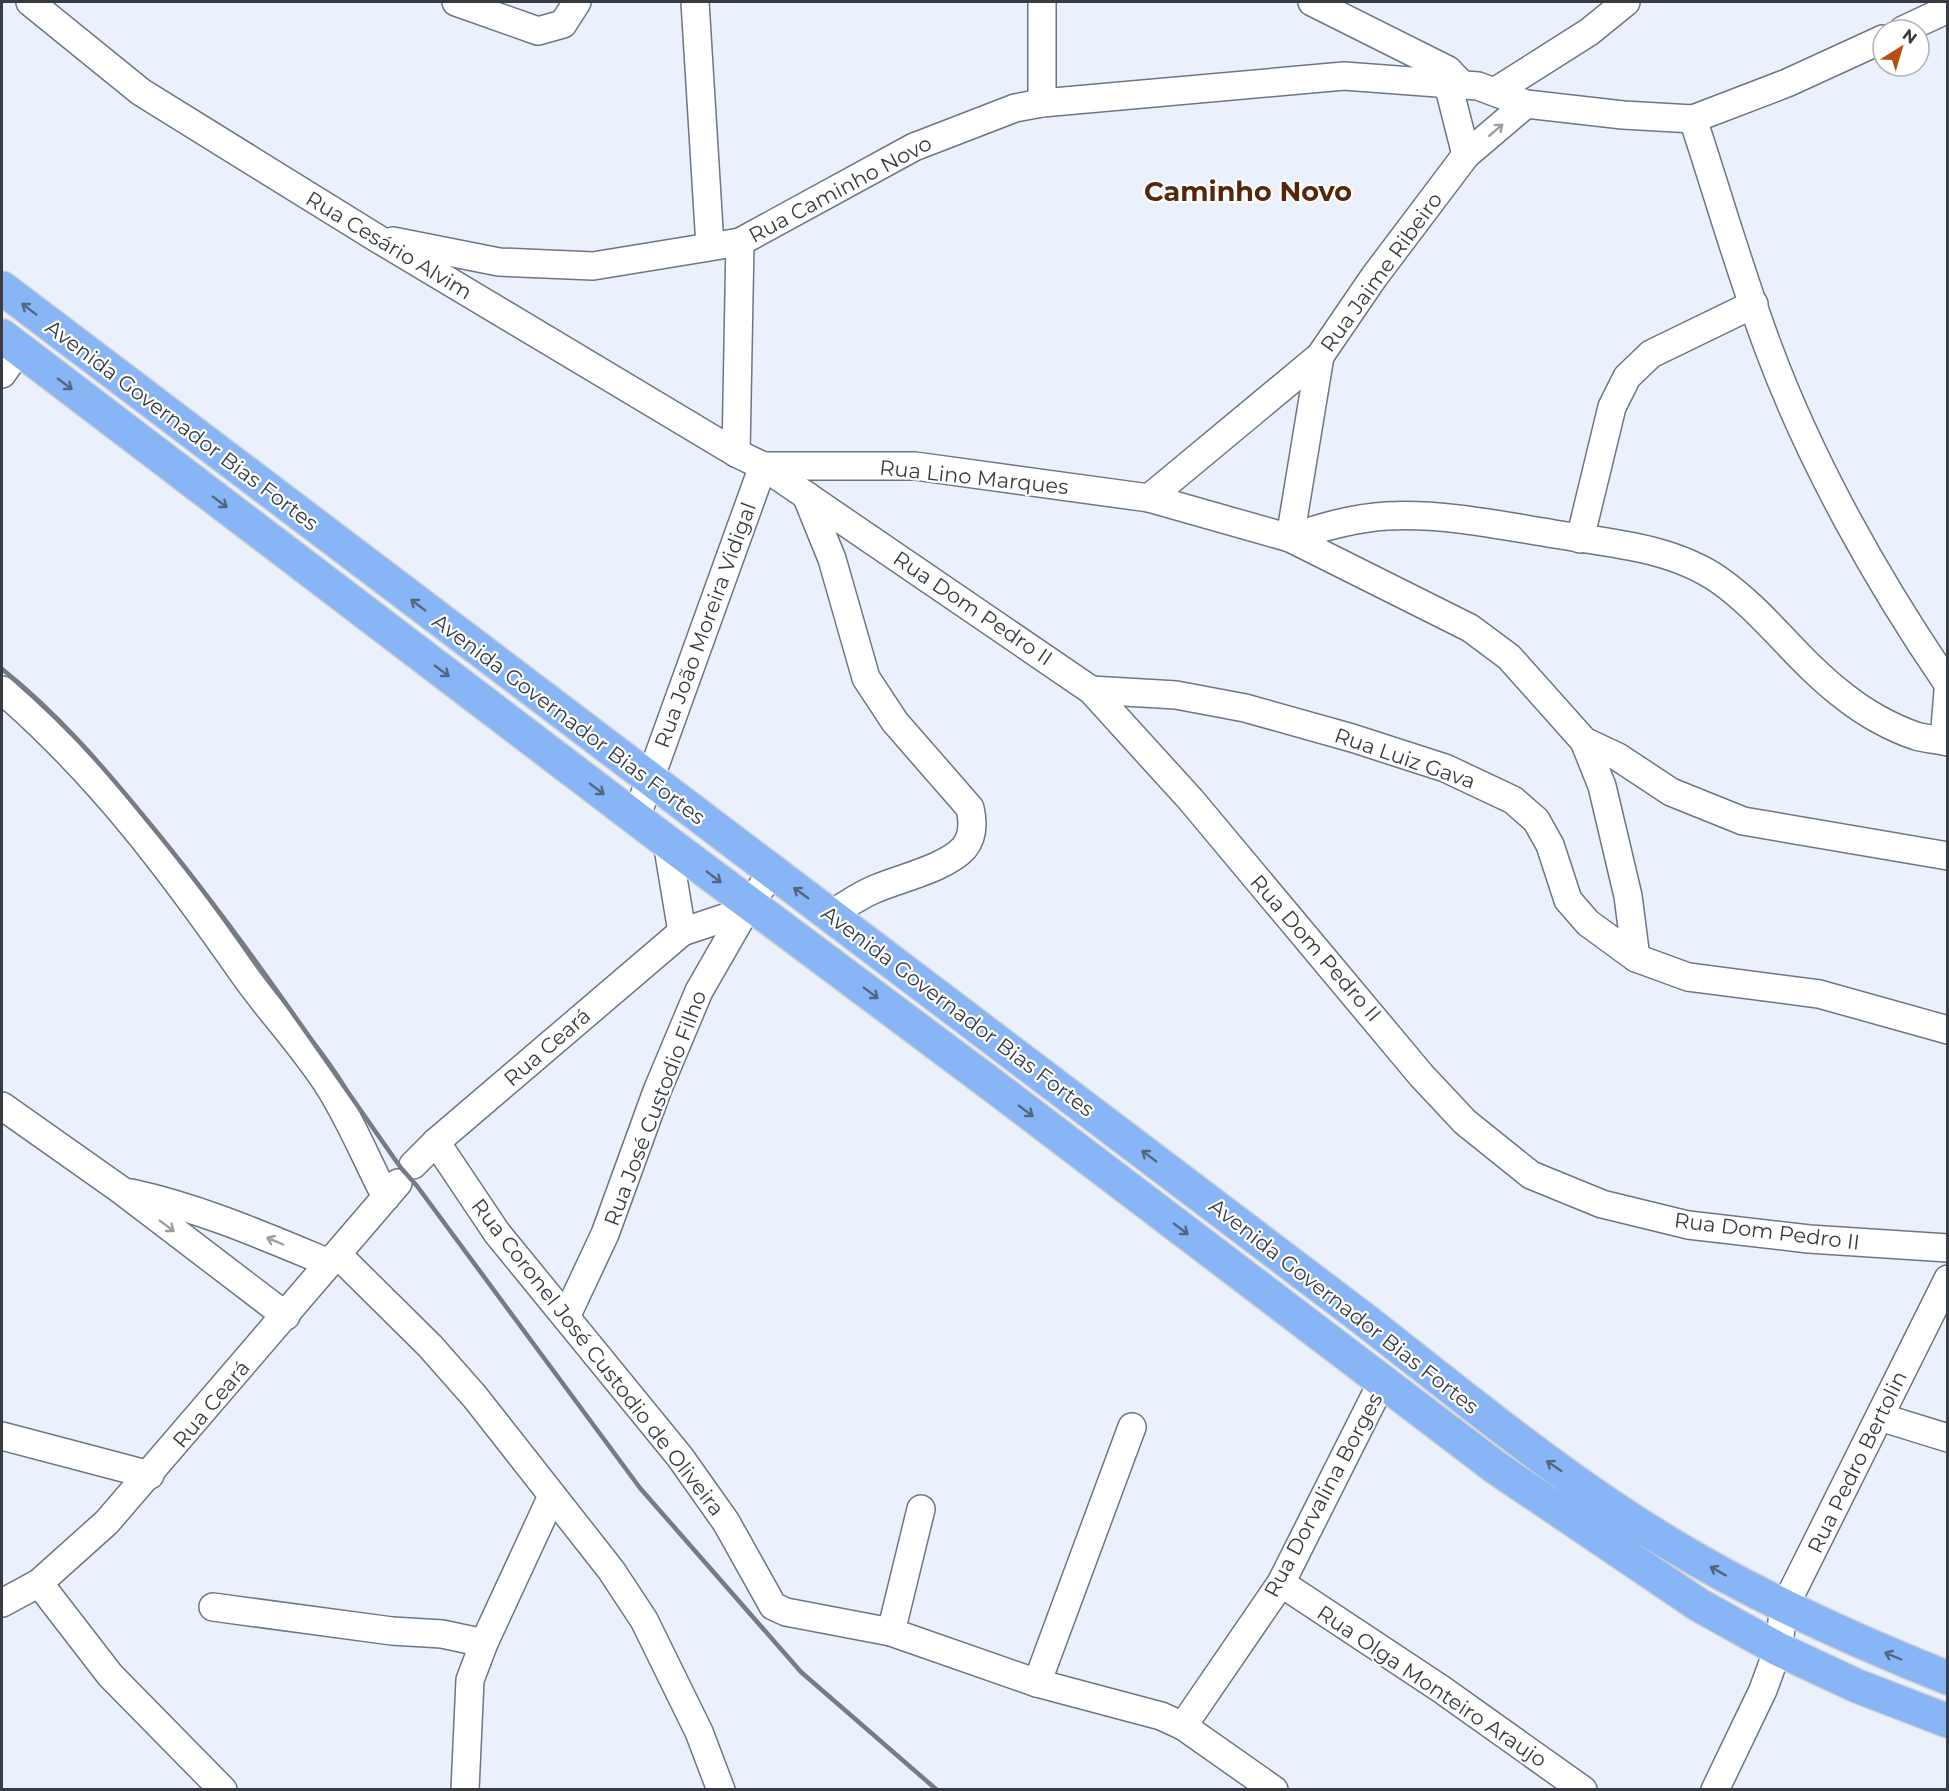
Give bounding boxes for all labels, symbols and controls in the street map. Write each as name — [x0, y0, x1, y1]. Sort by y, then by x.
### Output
north arrow — [1871, 18, 1931, 78]
text: N — [1899, 25, 1921, 48]
one-way arrow — [1488, 123, 1504, 136]
street label: Rua Caminho Novo — [744, 130, 936, 248]
district label: Caminho Novo — [1144, 175, 1352, 208]
street label: Rua Cesário Alvim — [301, 185, 477, 305]
street label: Rua Jaime Ribeiro — [1315, 187, 1447, 357]
one-way arrow — [22, 303, 38, 315]
street label: Avenida Governador Bias Fortes — [41, 314, 323, 536]
one-way arrow — [56, 378, 72, 391]
street label: Rua Lino Marques — [878, 455, 1070, 499]
one-way arrow — [211, 496, 227, 509]
street label: Rua João Moreira Vidigal — [649, 499, 761, 751]
street label: Rua Dom Pedro II — [889, 545, 1057, 671]
one-way arrow — [411, 599, 427, 611]
street label: Avenida Governador Bias Fortes — [428, 608, 710, 830]
one-way arrow — [434, 664, 450, 677]
street label: Rua Luiz Gava — [1331, 722, 1479, 794]
one-way arrow — [589, 783, 605, 795]
street label: Rua Dom Pedro II — [1245, 869, 1387, 1027]
one-way arrow — [705, 871, 721, 884]
one-way arrow — [794, 887, 810, 899]
street label: Avenida Governador Bias Fortes — [817, 900, 1099, 1122]
street label: Rua José Custodio Filho — [599, 987, 711, 1229]
one-way arrow — [862, 987, 878, 999]
street label: Rua Ceará — [499, 1003, 595, 1091]
one-way arrow — [1018, 1104, 1034, 1117]
one-way arrow — [1141, 1150, 1157, 1163]
street label: Rua Coronel José Custodio de Oliveira — [466, 1193, 730, 1521]
street label: Avenida Governador Bias Fortes — [1204, 1193, 1484, 1419]
street label: Rua Dom Pedro II — [1673, 1207, 1861, 1255]
one-way arrow — [159, 1220, 175, 1232]
one-way arrow — [1173, 1222, 1189, 1235]
one-way arrow — [267, 1235, 285, 1246]
street label: Rua Ceará — [167, 1355, 255, 1453]
street label: Rua Pedro Bertolin — [1802, 1367, 1912, 1557]
street label: Rua Dorvalina Borges — [1259, 1389, 1387, 1601]
one-way arrow — [1547, 1460, 1563, 1472]
one-way arrow — [1710, 1565, 1727, 1577]
street label: Rua Olga Monteiro Araujo — [1312, 1600, 1552, 1772]
one-way arrow — [1885, 1650, 1903, 1661]

